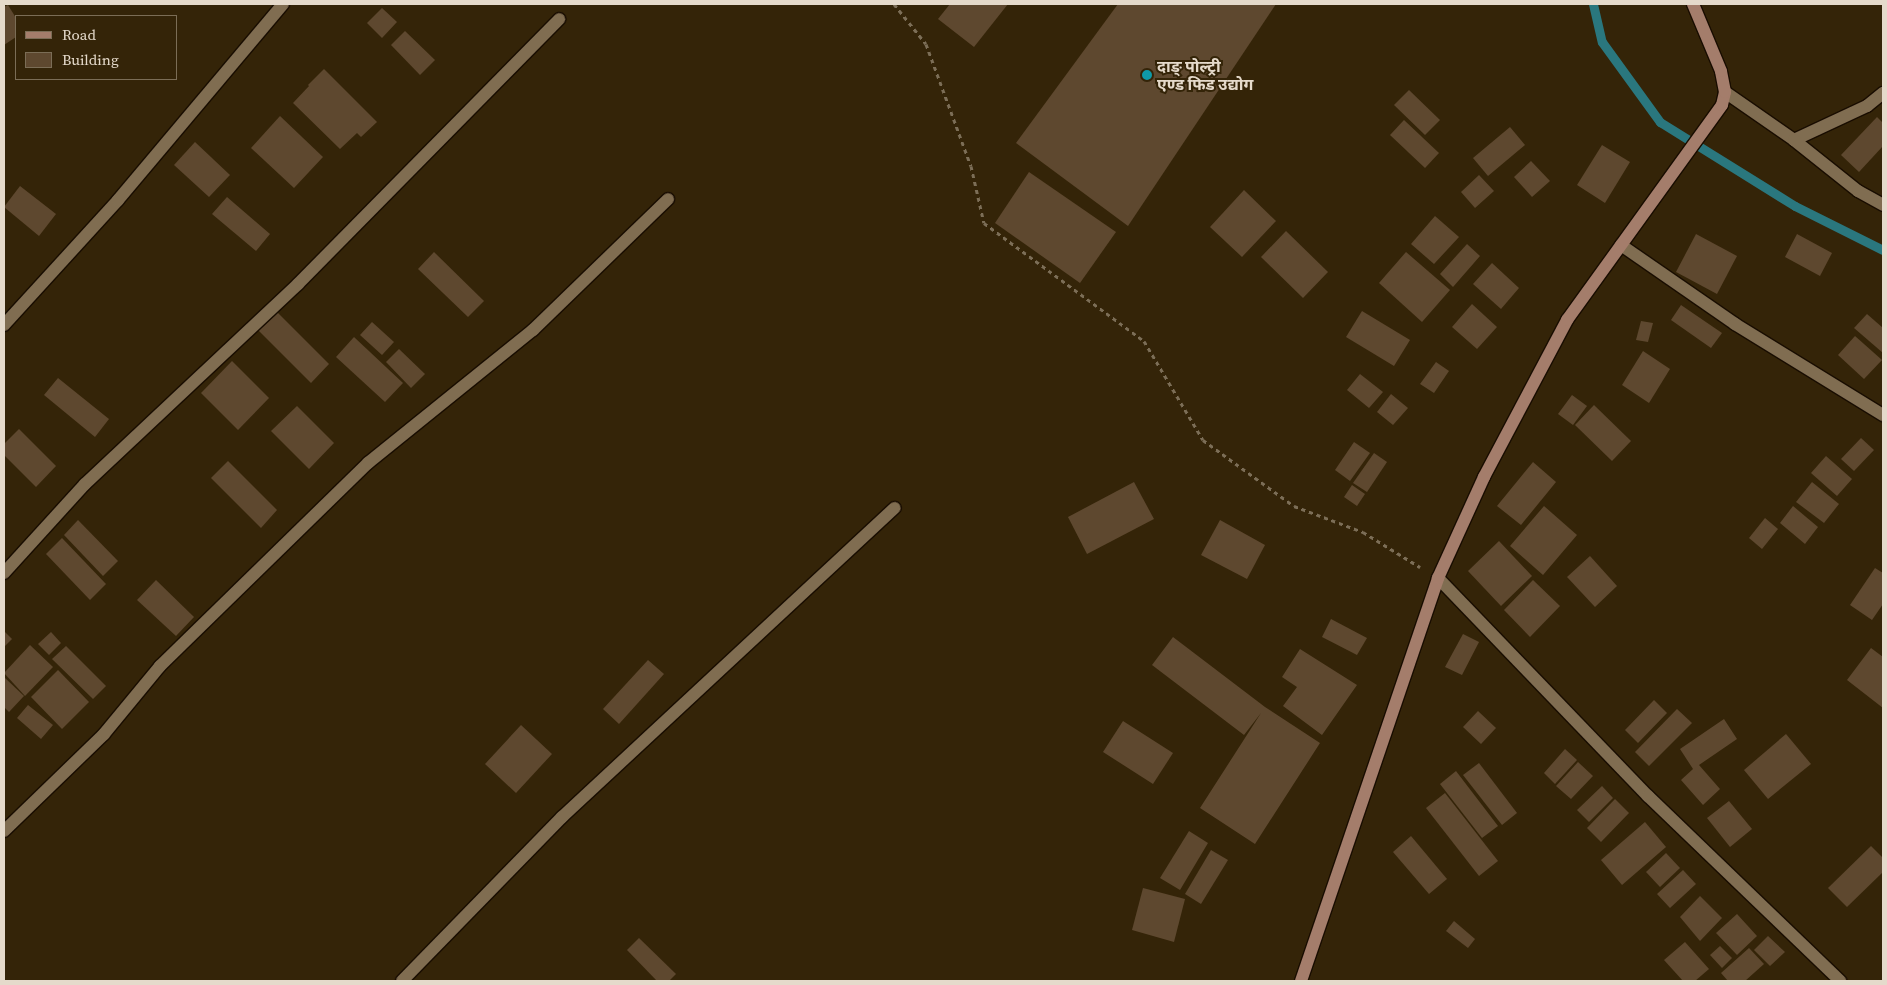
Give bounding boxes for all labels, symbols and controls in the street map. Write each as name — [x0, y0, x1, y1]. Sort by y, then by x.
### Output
legend — [15, 15, 178, 80]
text: Road — [62, 24, 96, 45]
text: Building — [62, 49, 119, 70]
place label: दाङ् पोल्ट्री एण्ड फिड उद्योग — [1157, 56, 1253, 94]
marker: दाङ् पोल्ट्री एण्ड फिड उद्योग — [1141, 69, 1153, 81]

